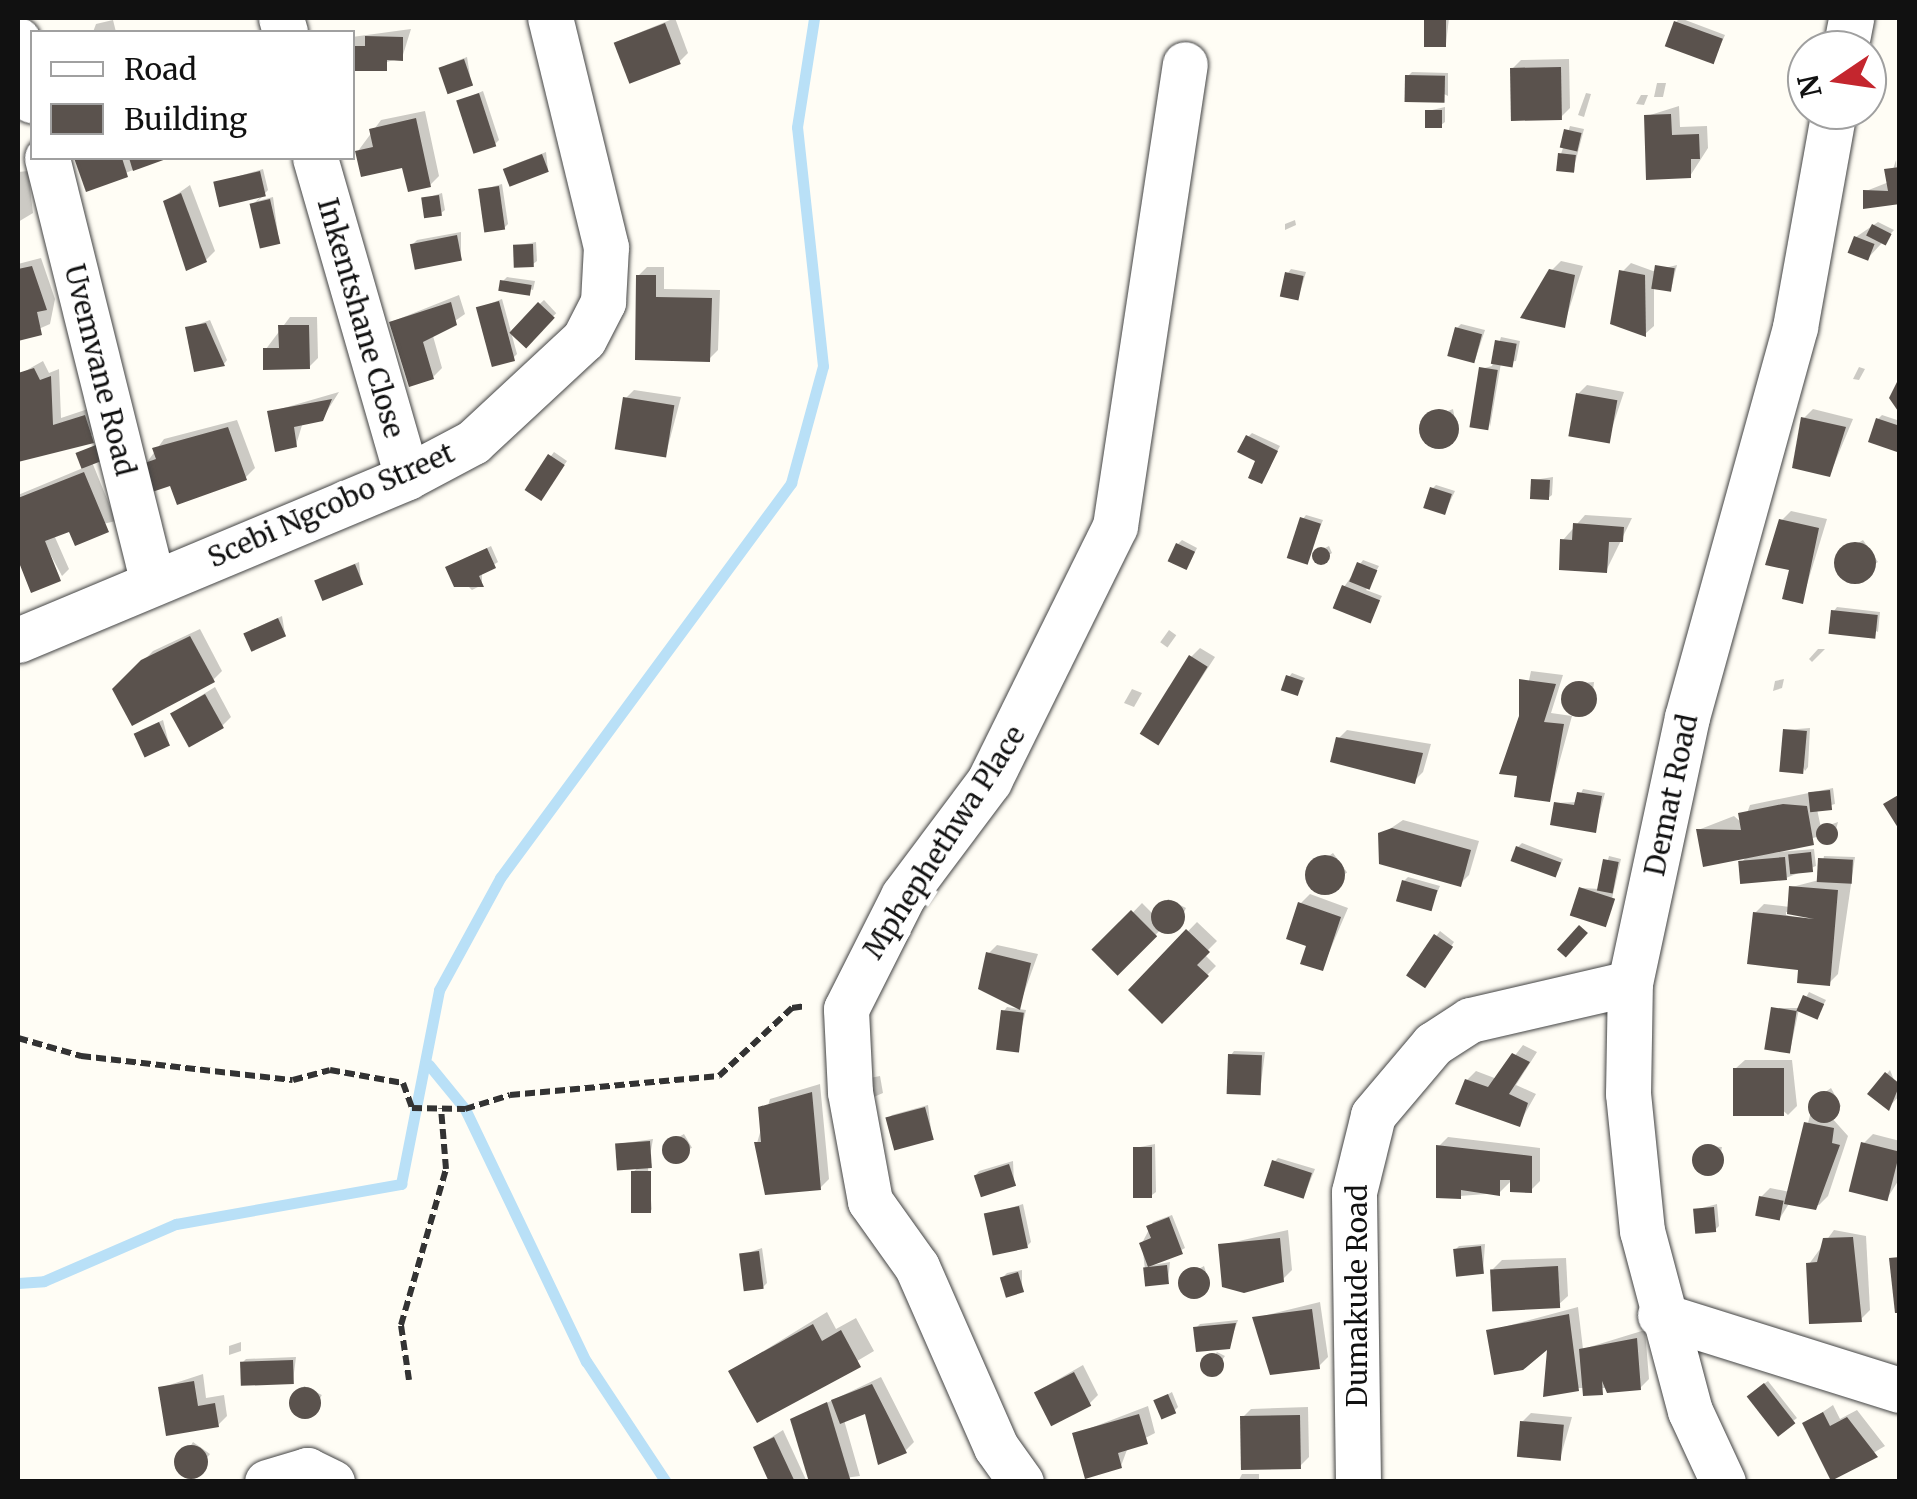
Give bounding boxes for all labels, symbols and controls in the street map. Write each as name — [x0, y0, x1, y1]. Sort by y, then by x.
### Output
legend — [30, 30, 355, 160]
north arrow — [1787, 30, 1887, 130]
text: Road — [124, 50, 197, 88]
text: N — [1790, 71, 1830, 101]
text: Building — [124, 100, 247, 138]
street label: Inkentshane Close — [311, 194, 411, 442]
street label: Uvemvane Road — [58, 261, 142, 479]
street label: Scebi Ngcobo Street — [203, 436, 459, 574]
street label: Demat Road — [1637, 711, 1705, 879]
street label: Mphephethwa Place — [856, 719, 1032, 965]
street label: Dumakude Road — [1340, 1184, 1374, 1408]

